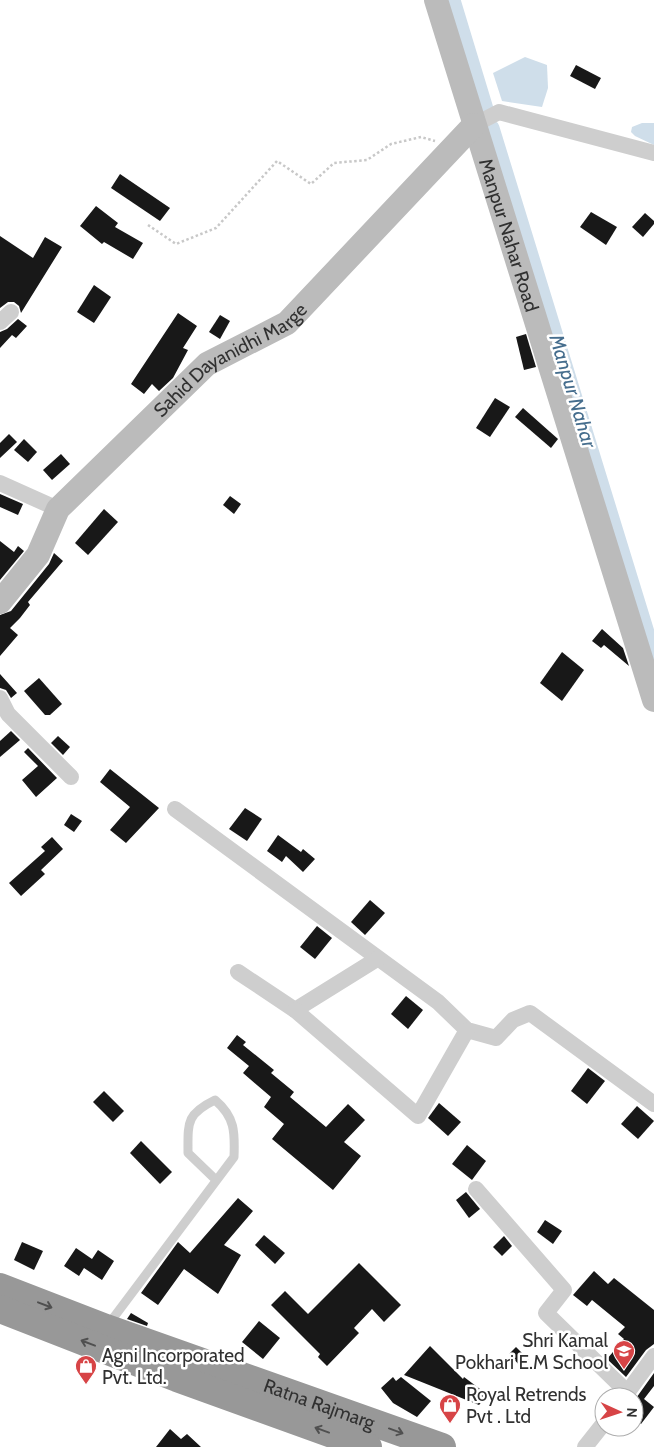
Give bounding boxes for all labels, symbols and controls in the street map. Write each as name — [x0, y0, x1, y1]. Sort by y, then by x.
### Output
street label: Manpur Nahar Road — [474, 155, 544, 314]
street label: Sahid Dayanidhi Marge — [149, 298, 312, 421]
water label: Manpur Nahar — [544, 330, 602, 451]
one-way arrow — [37, 1301, 53, 1310]
place label: Shri Kamal Pokhari E.M School — [455, 1329, 609, 1374]
one-way arrow — [81, 1338, 96, 1347]
school or university icon: Shri Kamal Pokhari E.M School — [612, 1339, 636, 1370]
place label: Agni Incorporated Pvt. Ltd. — [102, 1344, 245, 1389]
shop icon: Agni Incorporated Pvt. Ltd. — [74, 1354, 98, 1385]
street label: Ratna Rajmarg — [261, 1373, 379, 1434]
place label: Royal Retrends Pvt . Ltd — [466, 1383, 587, 1428]
north arrow — [594, 1387, 644, 1437]
shop icon: Royal Retrends Pvt . Ltd — [438, 1393, 462, 1424]
text: N — [623, 1407, 641, 1418]
one-way arrow — [315, 1425, 330, 1434]
one-way arrow — [388, 1426, 404, 1436]

